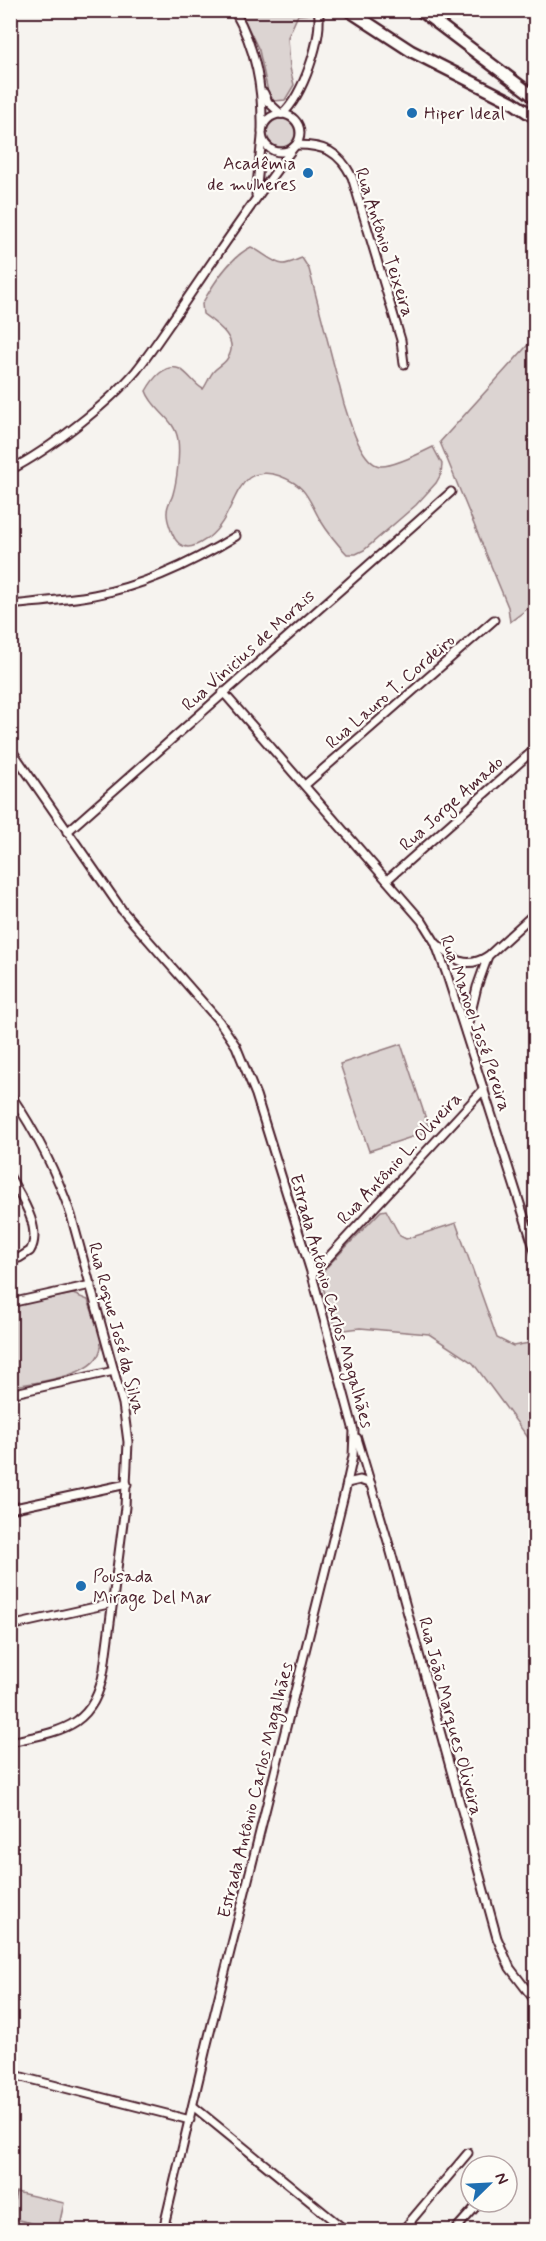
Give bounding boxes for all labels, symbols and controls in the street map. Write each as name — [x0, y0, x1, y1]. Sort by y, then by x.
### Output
place label: Hiper Ideal — [424, 102, 505, 126]
marker: Hiper Ideal — [405, 106, 419, 120]
place label: Acadêmia de mulheres — [207, 152, 296, 197]
street label: Rua Antônio Teixeira — [349, 165, 419, 320]
marker: Acadêmia de mulheres — [301, 166, 315, 180]
street label: Rua Vinicius de Morais — [177, 585, 320, 717]
street label: Rua Lauro T. Cordeiro — [321, 629, 461, 755]
street label: Rua Jorge Amado — [395, 751, 509, 858]
street label: Rua Manoel José Pereira — [434, 932, 516, 1114]
street label: Rua Antônio L. Oliveira — [332, 1087, 467, 1230]
street label: Estrada Antônio Carlos Magalhães — [282, 1172, 379, 1431]
street label: Rua Roque José da Silva — [82, 1240, 151, 1417]
place label: Pousada Mirage Del Mar — [93, 1565, 212, 1611]
marker: Pousada Mirage Del Mar — [74, 1579, 88, 1593]
street label: Rua João Marques Oliveira — [412, 1615, 488, 1818]
street label: Estrada Antônio Carlos Magalhães — [213, 1660, 300, 1921]
north arrow — [459, 2154, 519, 2214]
text: N — [490, 2169, 513, 2188]

